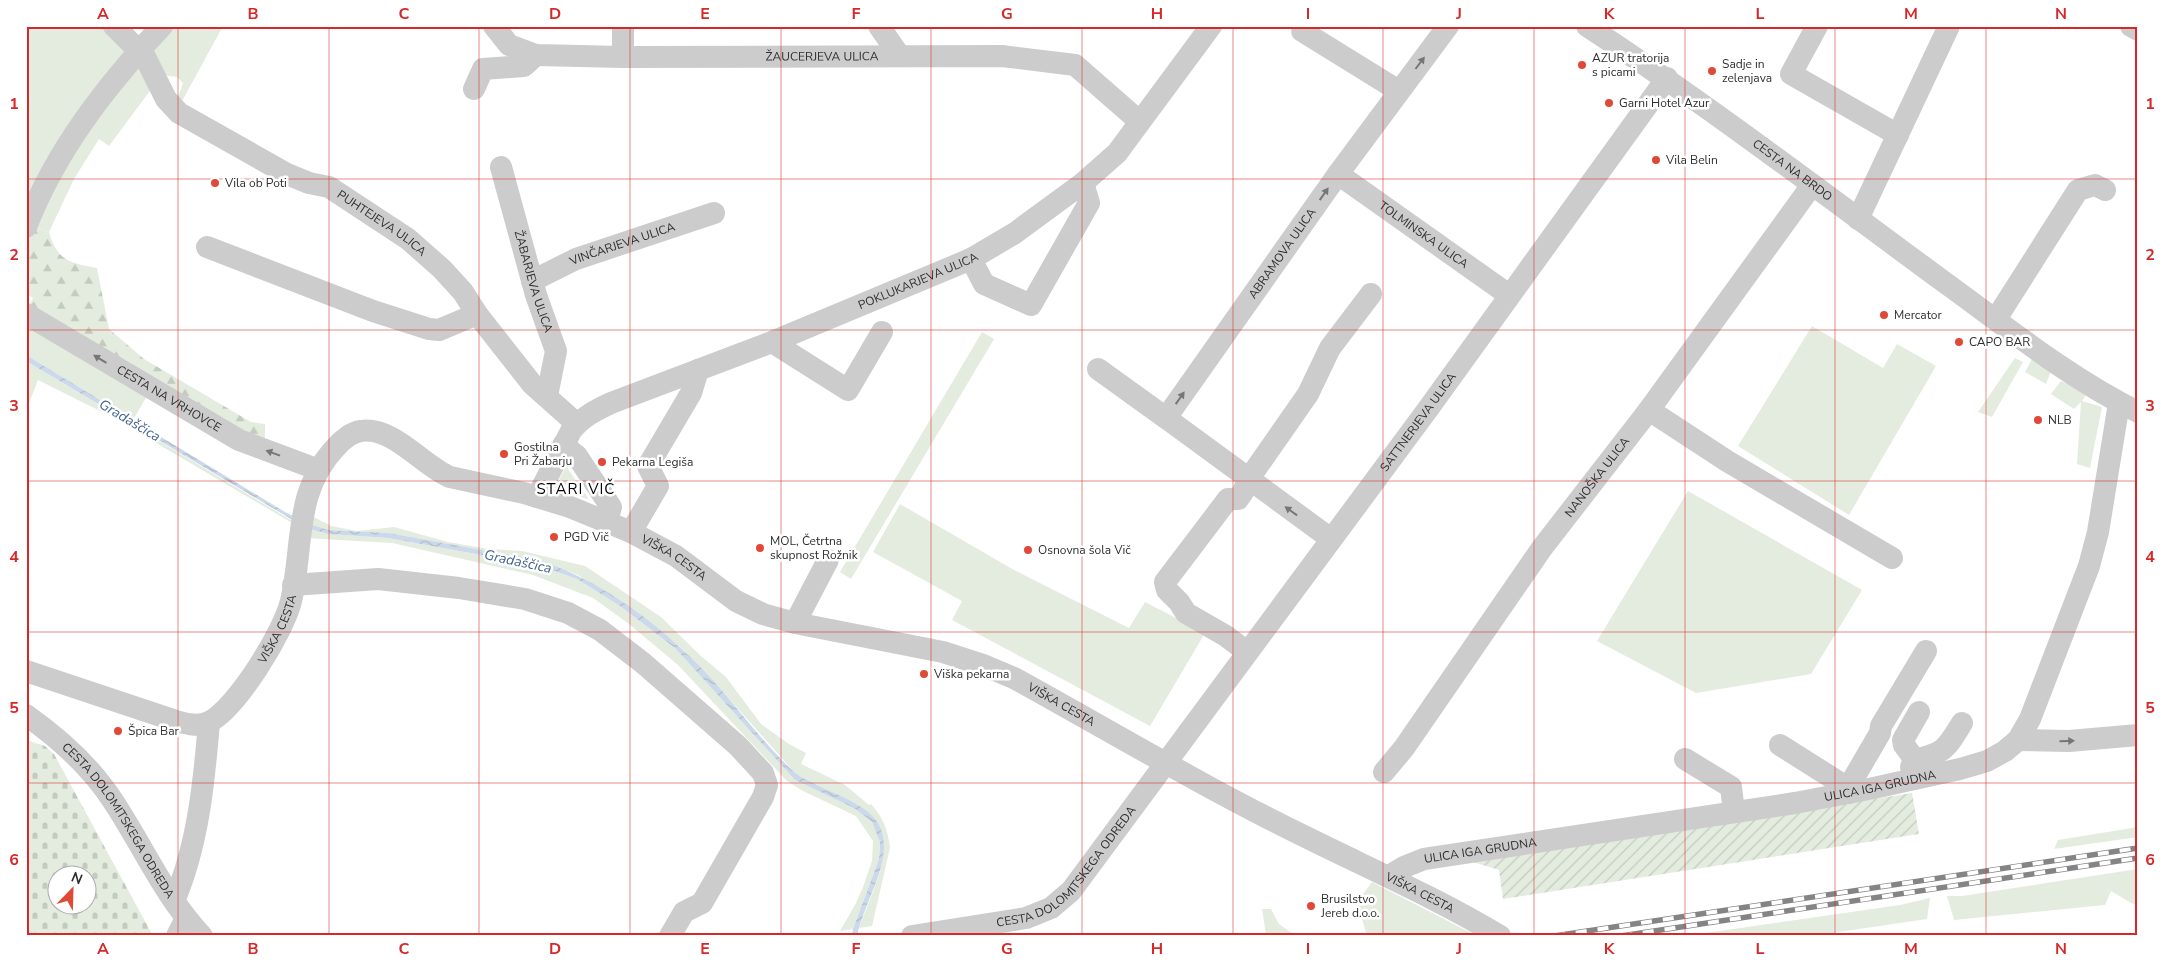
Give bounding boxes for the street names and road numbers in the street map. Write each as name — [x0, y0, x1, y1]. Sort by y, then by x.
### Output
street label: ŽAUCERJEVA ULICA — [766, 48, 879, 65]
street label: CESTA NA BRDO — [1749, 135, 1836, 205]
street label: PUHTEJEVA ULICA — [334, 187, 430, 260]
street label: TOLMINSKA ULICA — [1376, 197, 1472, 272]
street label: ABRAMOVA ULICA — [1245, 205, 1320, 302]
street label: VINČARJEVA ULICA — [566, 218, 677, 269]
street label: ŽABARJEVA ULICA — [511, 229, 557, 335]
street label: POKLUKARJEVA ULICA — [856, 248, 981, 313]
street label: CESTA NA VRHOVCE — [114, 361, 224, 436]
street label: SATTNERJEVA ULICA — [1376, 369, 1460, 475]
street label: NANOŠKA ULICA — [1561, 434, 1633, 520]
street label: VIŠKA CESTA — [637, 530, 710, 584]
street label: VIŠKA CESTA — [254, 593, 300, 668]
street label: VIŠKA CESTA — [1024, 679, 1098, 730]
street label: CESTA DOLOMITSKEGA ODREDA — [59, 739, 178, 902]
street label: ULICA IGA GRUDNA — [1823, 766, 1938, 805]
street label: CESTA DOLOMITSKEGA ODREDA — [995, 802, 1139, 931]
street label: ULICA IGA GRUDNA — [1423, 834, 1538, 867]
street label: VIŠKA CESTA — [1382, 868, 1457, 917]

